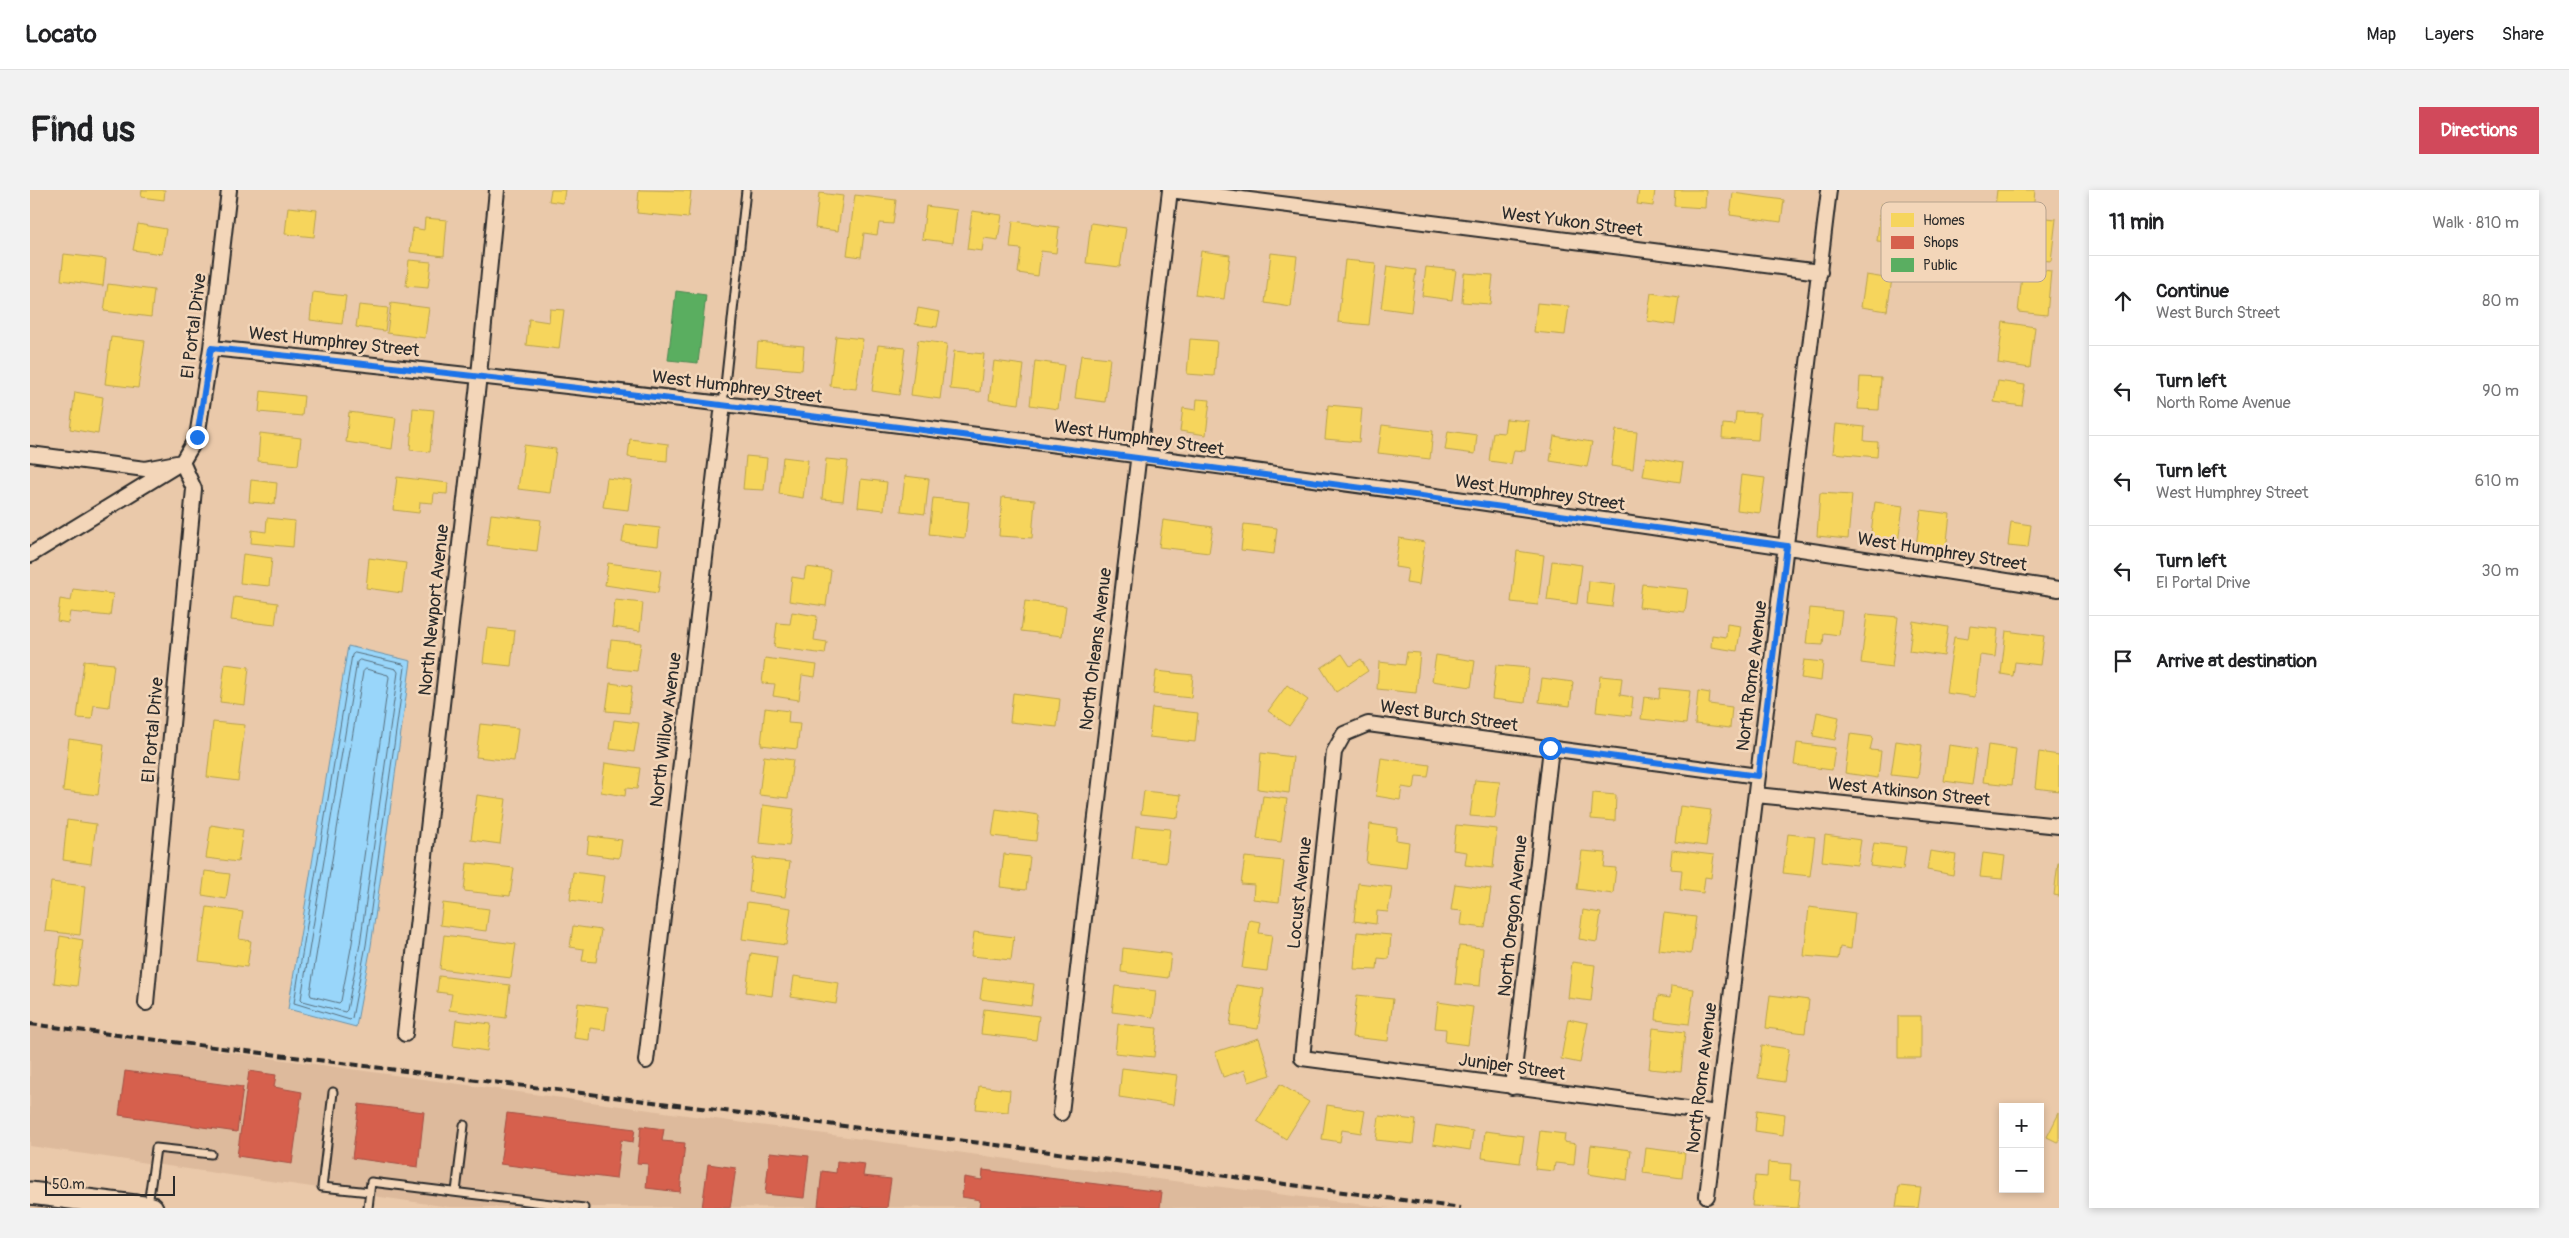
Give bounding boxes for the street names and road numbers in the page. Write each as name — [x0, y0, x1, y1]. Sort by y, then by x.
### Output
street label: West Yukon Street — [1500, 202, 1645, 242]
street label: El Portal Drive — [176, 272, 212, 380]
street label: West Humphrey Street — [247, 322, 421, 362]
street label: West Humphrey Street — [650, 365, 824, 409]
street label: West Humphrey Street — [1052, 415, 1226, 461]
street label: West Humphrey Street — [1453, 470, 1627, 516]
street label: North Newport Avenue — [414, 523, 454, 697]
street label: West Humphrey Street — [1855, 527, 2029, 577]
street label: North Orleans Avenue — [1075, 566, 1117, 732]
street label: North Rome Avenue — [1731, 599, 1773, 753]
street label: North Willow Avenue — [645, 651, 687, 809]
street label: El Portal Drive — [137, 676, 169, 784]
street label: West Burch Street — [1378, 695, 1520, 737]
street label: West Atkinson Street — [1827, 772, 1992, 812]
street label: North Oregon Avenue — [1493, 834, 1533, 998]
street label: Locust Avenue — [1283, 836, 1317, 950]
street label: North Rome Avenue — [1681, 1001, 1723, 1155]
street label: Juniper Street — [1457, 1048, 1568, 1086]

